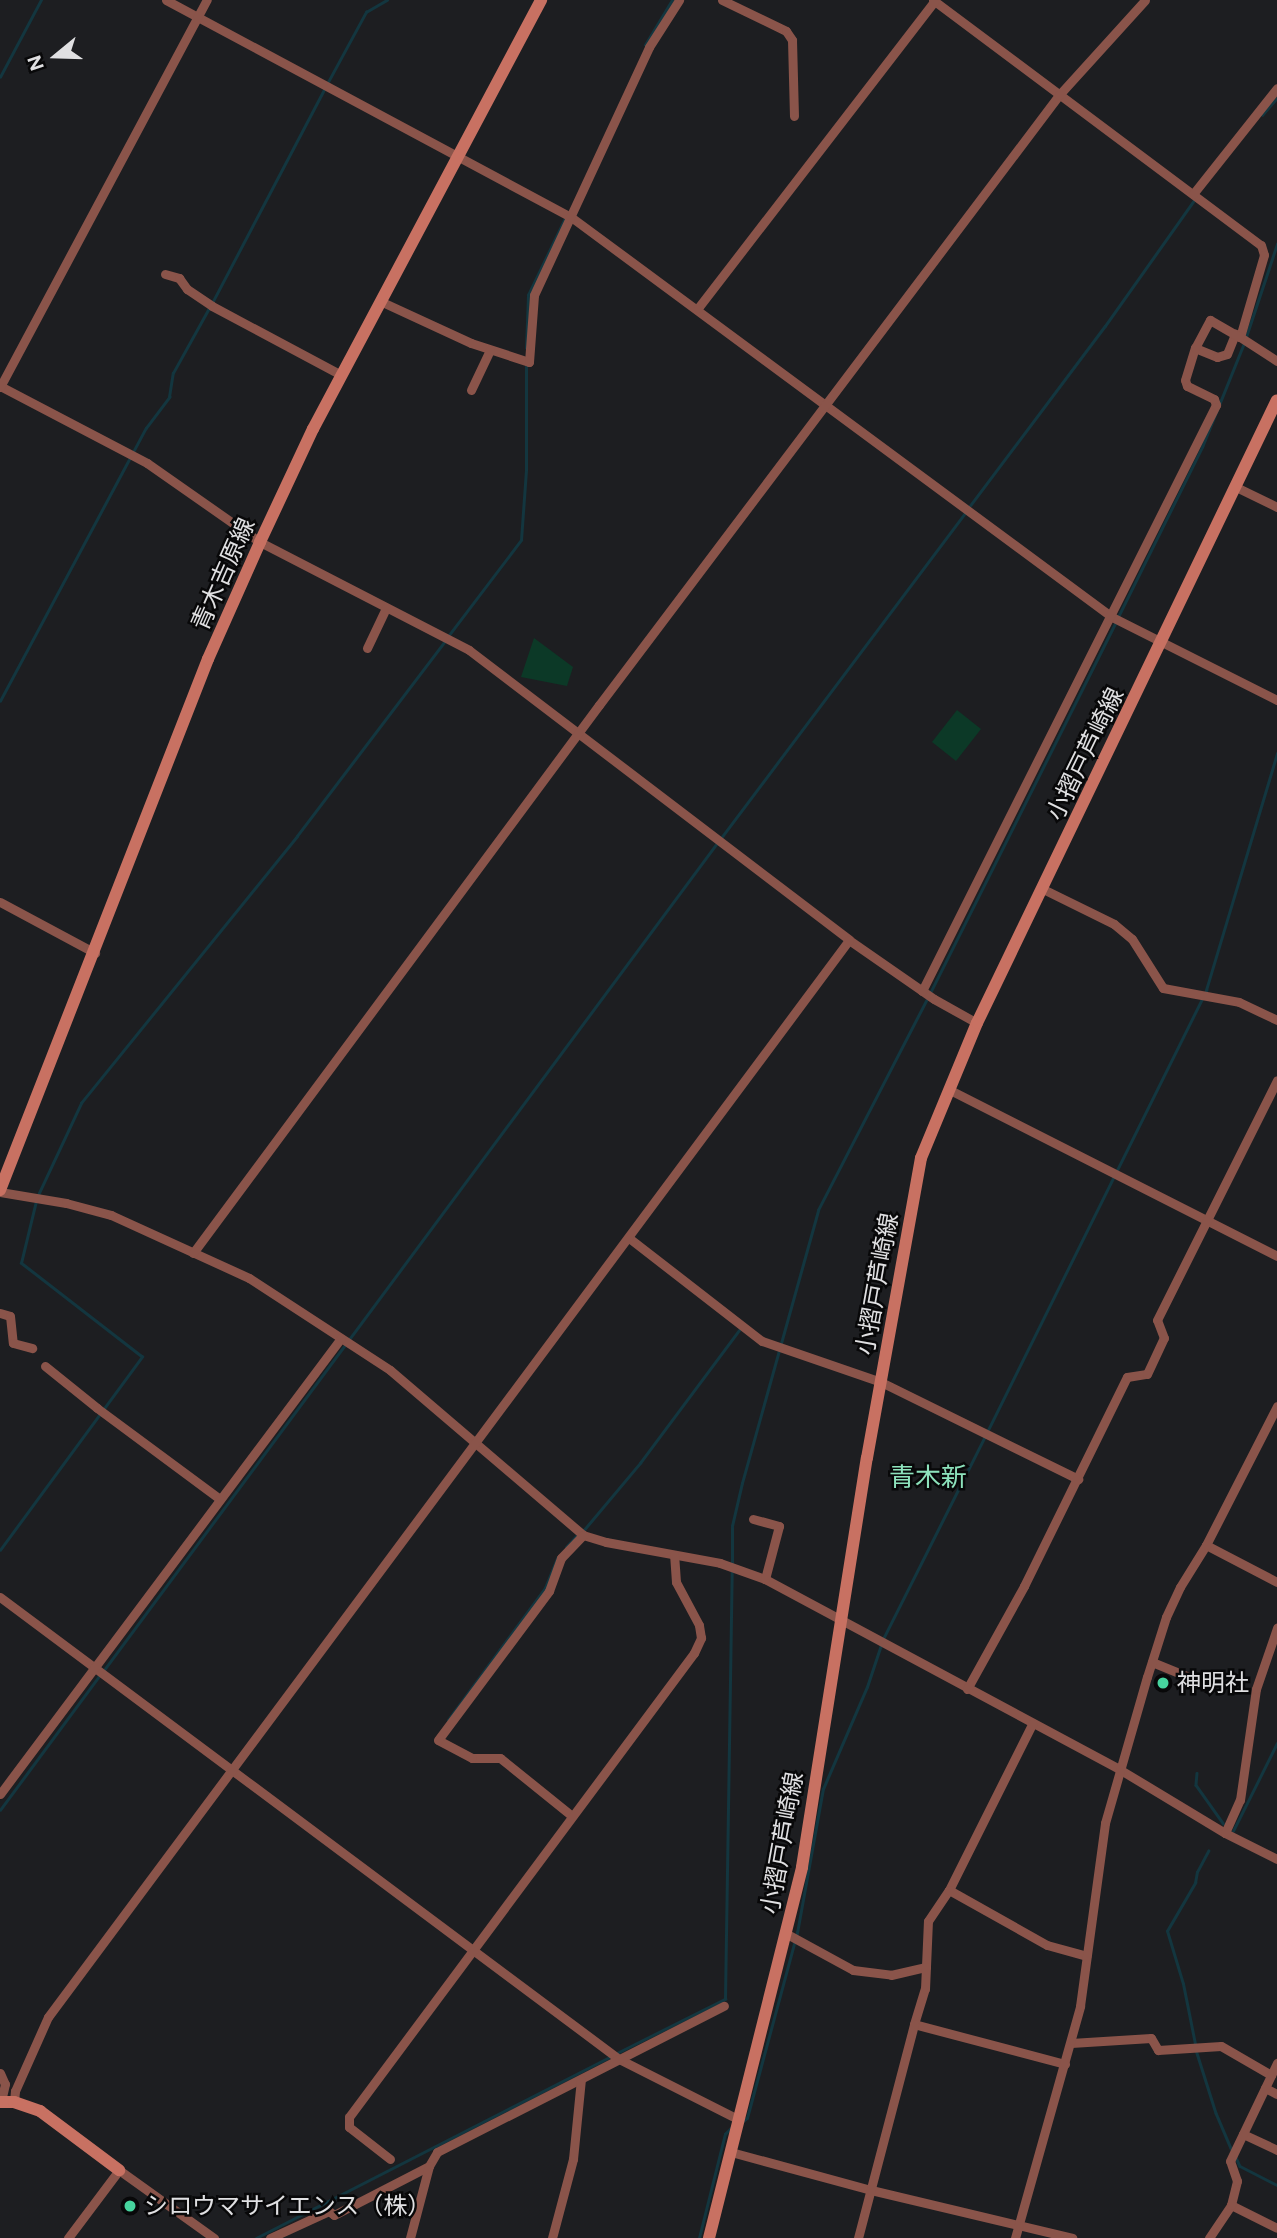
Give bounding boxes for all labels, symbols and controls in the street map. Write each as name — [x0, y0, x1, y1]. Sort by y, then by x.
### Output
north arrow — [21, 21, 91, 91]
text: N — [22, 52, 49, 74]
street label: 青木吉原線 — [185, 513, 261, 635]
street label: 小摺戸芦崎線 — [1040, 683, 1130, 825]
street label: 小摺戸芦崎線 — [850, 1211, 904, 1357]
district label: 青木新 — [889, 1462, 967, 1494]
place label: 神明社 — [1177, 1669, 1249, 1697]
marker: 神明社 — [1155, 1675, 1171, 1691]
street label: 小摺戸芦崎線 — [755, 1770, 809, 1916]
place label: シロウマサイエンス（株） — [144, 2192, 432, 2220]
marker: シロウマサイエンス（株） — [122, 2198, 138, 2214]

